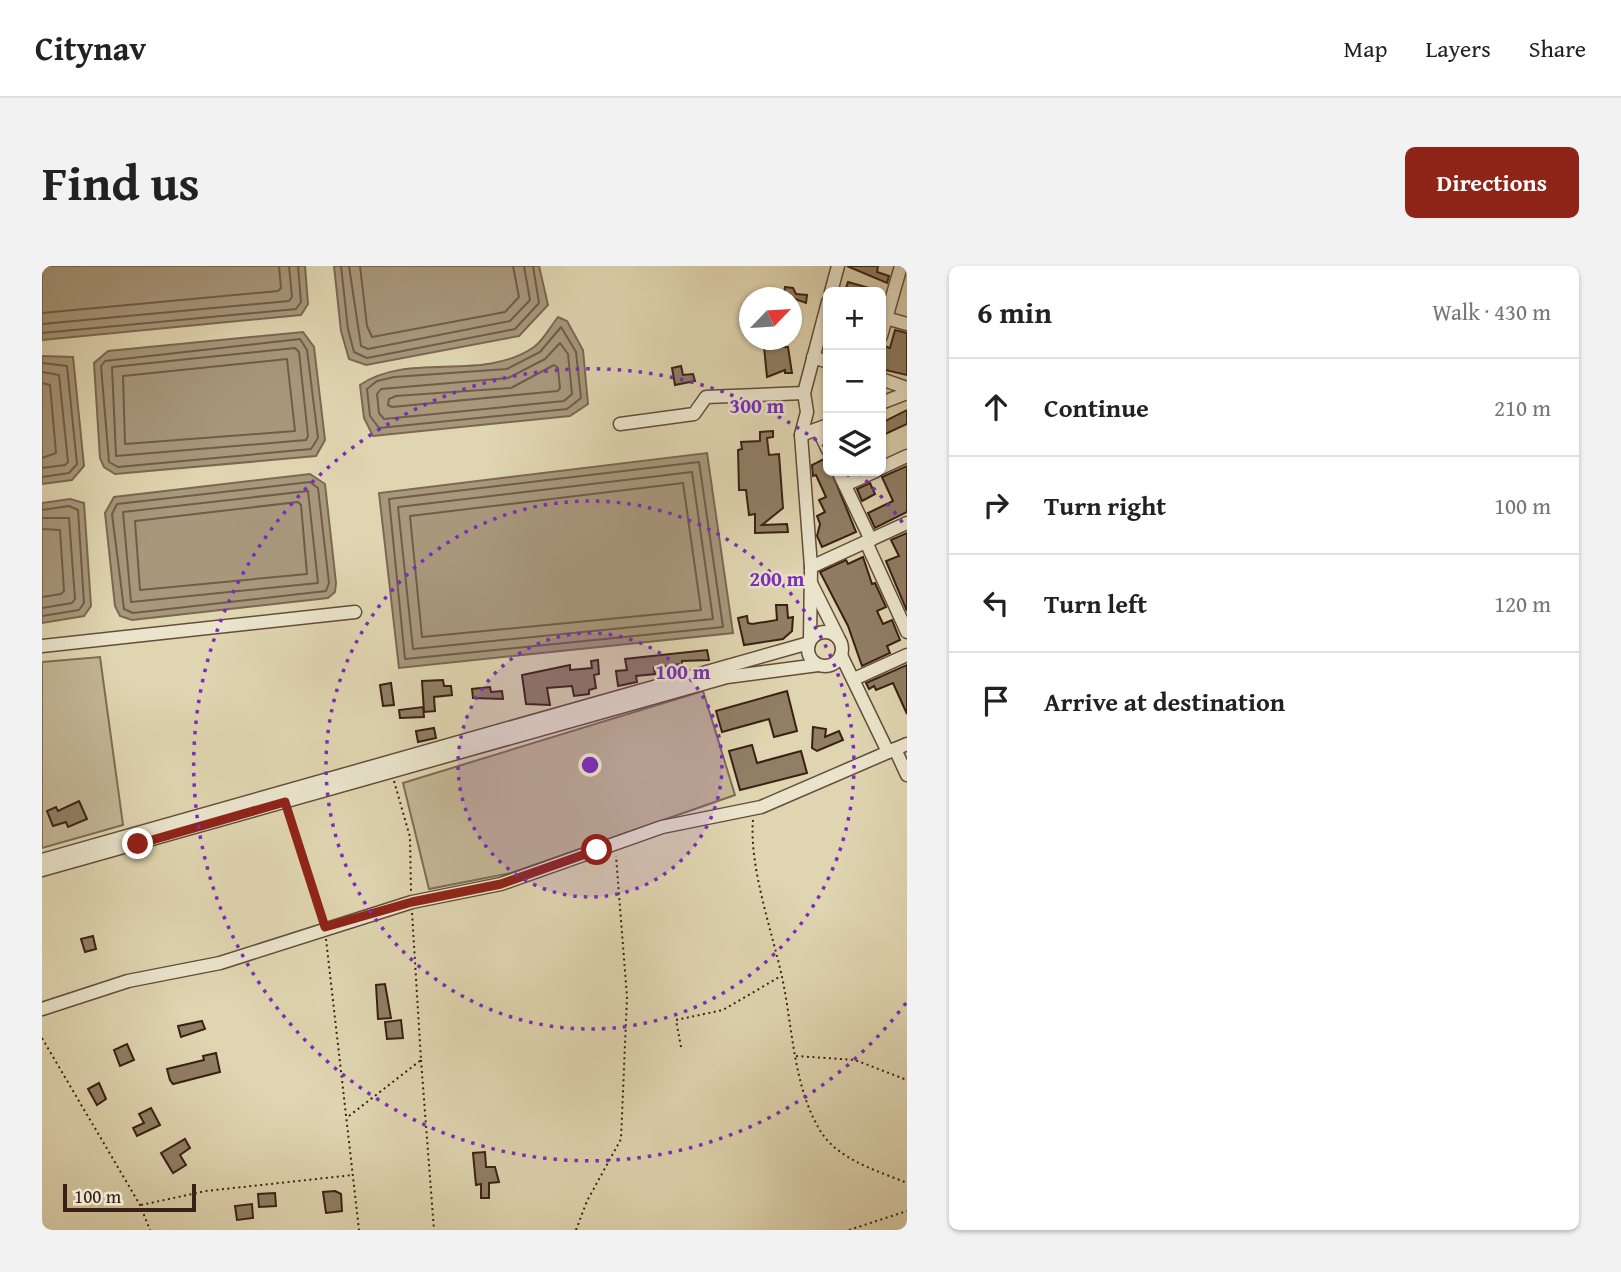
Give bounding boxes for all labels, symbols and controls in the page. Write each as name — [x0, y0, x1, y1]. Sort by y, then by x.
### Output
text: Citynav — [35, 24, 146, 72]
text: Map — [1344, 31, 1387, 66]
text: Layers — [1425, 31, 1491, 66]
text: Share — [1529, 31, 1586, 66]
text: Find us — [42, 146, 200, 218]
button: Directions — [1405, 147, 1579, 218]
north arrow — [739, 287, 802, 350]
map controls — [823, 287, 886, 476]
button: + — [823, 287, 886, 350]
text: 6 min — [977, 290, 1052, 334]
text: Walk · 430 m — [1432, 295, 1551, 328]
button: − — [823, 350, 886, 413]
icon: ahead — [977, 388, 1015, 426]
text: Continue — [1044, 388, 1149, 427]
text: 300 m — [729, 390, 785, 421]
text: 210 m — [1494, 391, 1551, 424]
button: layers — [823, 413, 886, 476]
icon: right — [977, 486, 1015, 524]
text: Turn right — [1044, 486, 1166, 525]
text: 100 m — [1494, 489, 1551, 522]
text: 200 m — [749, 563, 805, 594]
icon: left — [977, 584, 1015, 622]
text: Turn left — [1044, 584, 1147, 623]
text: 120 m — [1494, 587, 1551, 620]
text: 100 m — [655, 656, 711, 687]
icon: arrive — [977, 682, 1015, 720]
text: Arrive at destination — [1044, 682, 1285, 721]
centre of rings — [578, 753, 602, 777]
route end — [122, 828, 153, 859]
route start — [581, 834, 612, 865]
scale bar — [63, 1181, 196, 1213]
text: 100 m — [74, 1182, 121, 1210]

